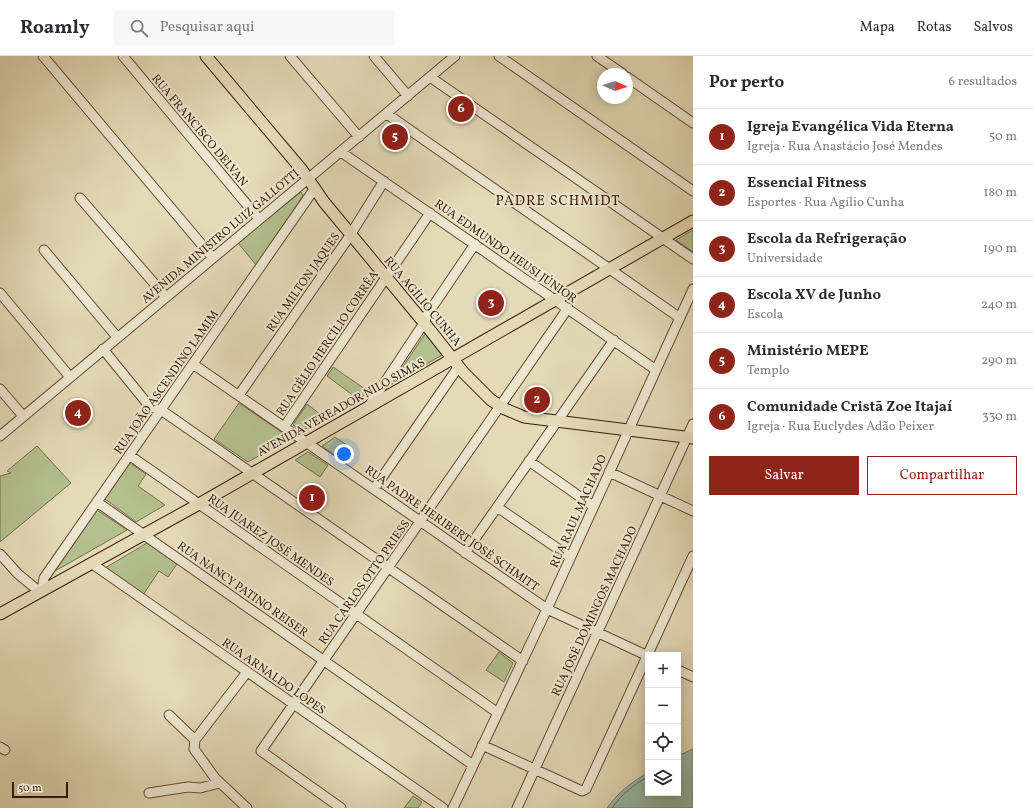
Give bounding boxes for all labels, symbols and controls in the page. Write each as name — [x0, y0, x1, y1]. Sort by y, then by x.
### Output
search box — [114, 10, 394, 46]
text: Roamly — [20, 15, 90, 41]
icon: search — [128, 17, 150, 39]
text: Pesquisar aqui — [160, 17, 255, 38]
text: Mapa — [860, 18, 895, 37]
text: Rotas — [917, 18, 951, 37]
text: Salvos — [973, 18, 1013, 37]
north arrow — [597, 68, 633, 104]
street label: RUA FRANCISCO DELVAN — [147, 71, 251, 190]
text: Por perto — [709, 71, 784, 94]
text: 6 resultados — [949, 73, 1017, 91]
pin: 6 — [448, 94, 474, 124]
text: Igreja Evangélica Vida Eterna — [747, 117, 954, 138]
pin: 5 — [382, 122, 408, 152]
text: 1 — [719, 128, 725, 146]
text: 50 m — [989, 128, 1017, 146]
text: Igreja · Rua Anastácio José Mendes — [747, 138, 943, 156]
street label: AVENIDA MINISTRO LUIZ GALLOTTI — [138, 166, 303, 308]
text: Essencial Fitness — [747, 173, 867, 194]
text: 2 — [719, 184, 725, 202]
text: 180 m — [983, 184, 1017, 202]
district label: PADRE SCHMIDT — [496, 192, 621, 211]
text: Esportes · Rua Agílio Cunha — [747, 194, 904, 212]
street label: RUA EDMUNDO HEUSI JÚNIOR — [431, 196, 580, 307]
text: Escola da Refrigeração — [747, 229, 907, 250]
street label: RUA MILTON JAQUES — [263, 230, 344, 336]
text: 3 — [719, 240, 725, 258]
text: 190 m — [983, 240, 1017, 258]
text: Universidade — [747, 250, 823, 268]
street label: RUA AGÍLIO CUNHA — [380, 253, 466, 350]
street label: RUA GÉLIO HERCÍLIO CORRÊA — [272, 267, 383, 419]
text: Escola XV de Junho — [747, 285, 881, 306]
pin: 3 — [478, 288, 504, 318]
text: 4 — [718, 296, 726, 314]
text: 240 m — [981, 296, 1017, 314]
text: Escola — [747, 306, 783, 324]
street label: RUA JOÃO ASCENDINO LAMIM — [111, 307, 223, 458]
text: Ministério MEPE — [747, 341, 869, 362]
text: 5 — [719, 352, 725, 370]
text: 290 m — [981, 352, 1017, 370]
street label: AVENIDA VEREADOR NILO SIMAS — [255, 355, 428, 461]
text: Templo — [747, 362, 789, 380]
pin: 2 — [524, 385, 550, 415]
text: Comunidade Cristã Zoe Itajaí — [747, 397, 952, 418]
pin: 4 — [65, 398, 91, 428]
text: 6 — [718, 408, 726, 426]
text: 330 m — [982, 408, 1017, 426]
text: Igreja · Rua Euclydes Adão Peixer — [747, 418, 934, 436]
your location — [334, 444, 354, 464]
street label: RUA RAUL MACHADO — [547, 452, 611, 571]
button: Salvar — [709, 456, 859, 495]
button: Compartilhar — [867, 456, 1017, 495]
street label: RUA PADRE HERIBERT JOSÉ SCHMITT — [361, 461, 542, 595]
pin: 1 — [299, 483, 325, 513]
street label: RUA JUAREZ JOSÉ MENDES — [204, 490, 337, 591]
street label: RUA CARLOS OTTO PRIESS — [316, 517, 414, 648]
street label: RUA JOSÉ DOMINGOS MACHADO — [547, 523, 642, 699]
street label: RUA NANCY PATINO REISER — [174, 538, 311, 641]
street label: RUA ARNALDO LOPES — [218, 635, 329, 719]
map controls — [645, 652, 681, 796]
button: + — [645, 652, 681, 688]
button: − — [645, 688, 681, 724]
button: locate — [645, 724, 681, 760]
button: layers — [645, 760, 681, 796]
scale bar — [12, 780, 68, 799]
text: 50 m — [18, 781, 42, 796]

